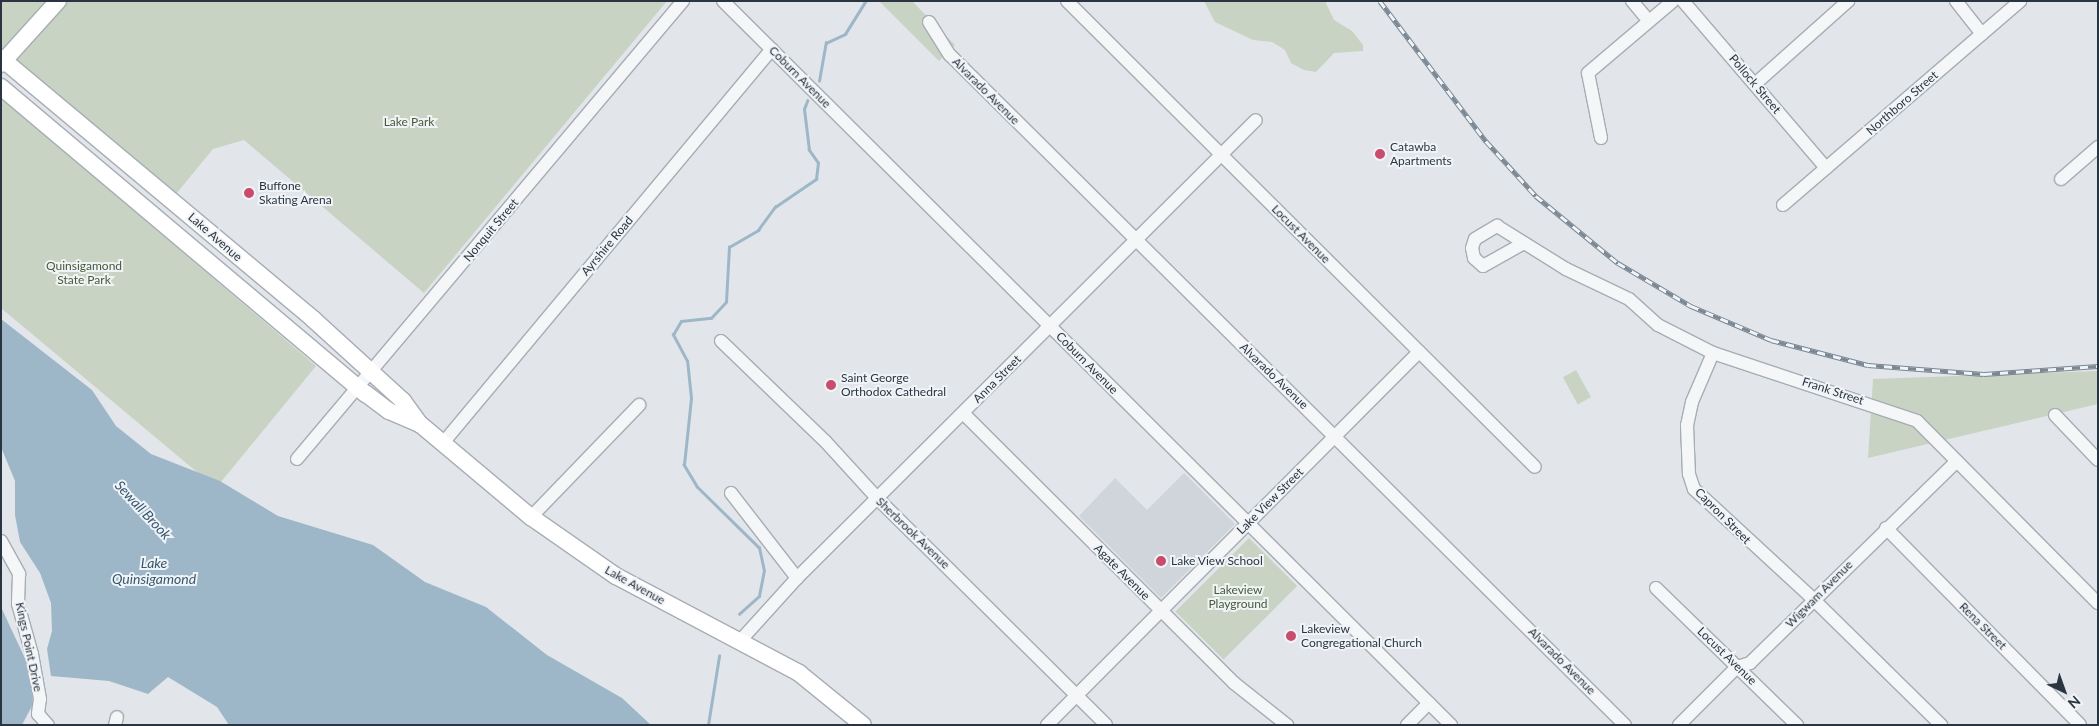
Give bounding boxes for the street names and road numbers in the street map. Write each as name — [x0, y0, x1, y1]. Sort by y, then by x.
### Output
street label: Coburn Avenue — [766, 43, 834, 111]
street label: Pollock Street — [1726, 52, 1784, 116]
street label: Alvarado Avenue — [949, 54, 1023, 128]
street label: Northboro Street — [1863, 68, 1941, 138]
street label: Nonquit Street — [461, 196, 521, 264]
street label: Locust Avenue — [1269, 202, 1333, 266]
street label: Lake Avenue — [185, 210, 245, 264]
street label: Ayrshire Road — [578, 213, 636, 279]
street label: Coburn Avenue — [1053, 329, 1121, 397]
street label: Alvarado Avenue — [1237, 340, 1311, 412]
street label: Anna Street — [970, 352, 1024, 406]
street label: Frank Street — [1800, 374, 1866, 408]
street label: Lake View Street — [1234, 465, 1306, 537]
street label: Capron Street — [1692, 485, 1754, 547]
street label: Sherbrook Avenue — [873, 494, 953, 572]
street label: Agate Avenue — [1091, 541, 1153, 603]
street label: Wigwam Avenue — [1782, 557, 1856, 631]
street label: Lake Avenue — [602, 562, 668, 608]
street label: Rena Street — [1956, 599, 2010, 653]
street label: Kings Point Drive — [12, 601, 46, 693]
street label: Alvarado Avenue — [1525, 624, 1599, 698]
street label: Locust Avenue — [1694, 624, 1760, 688]

